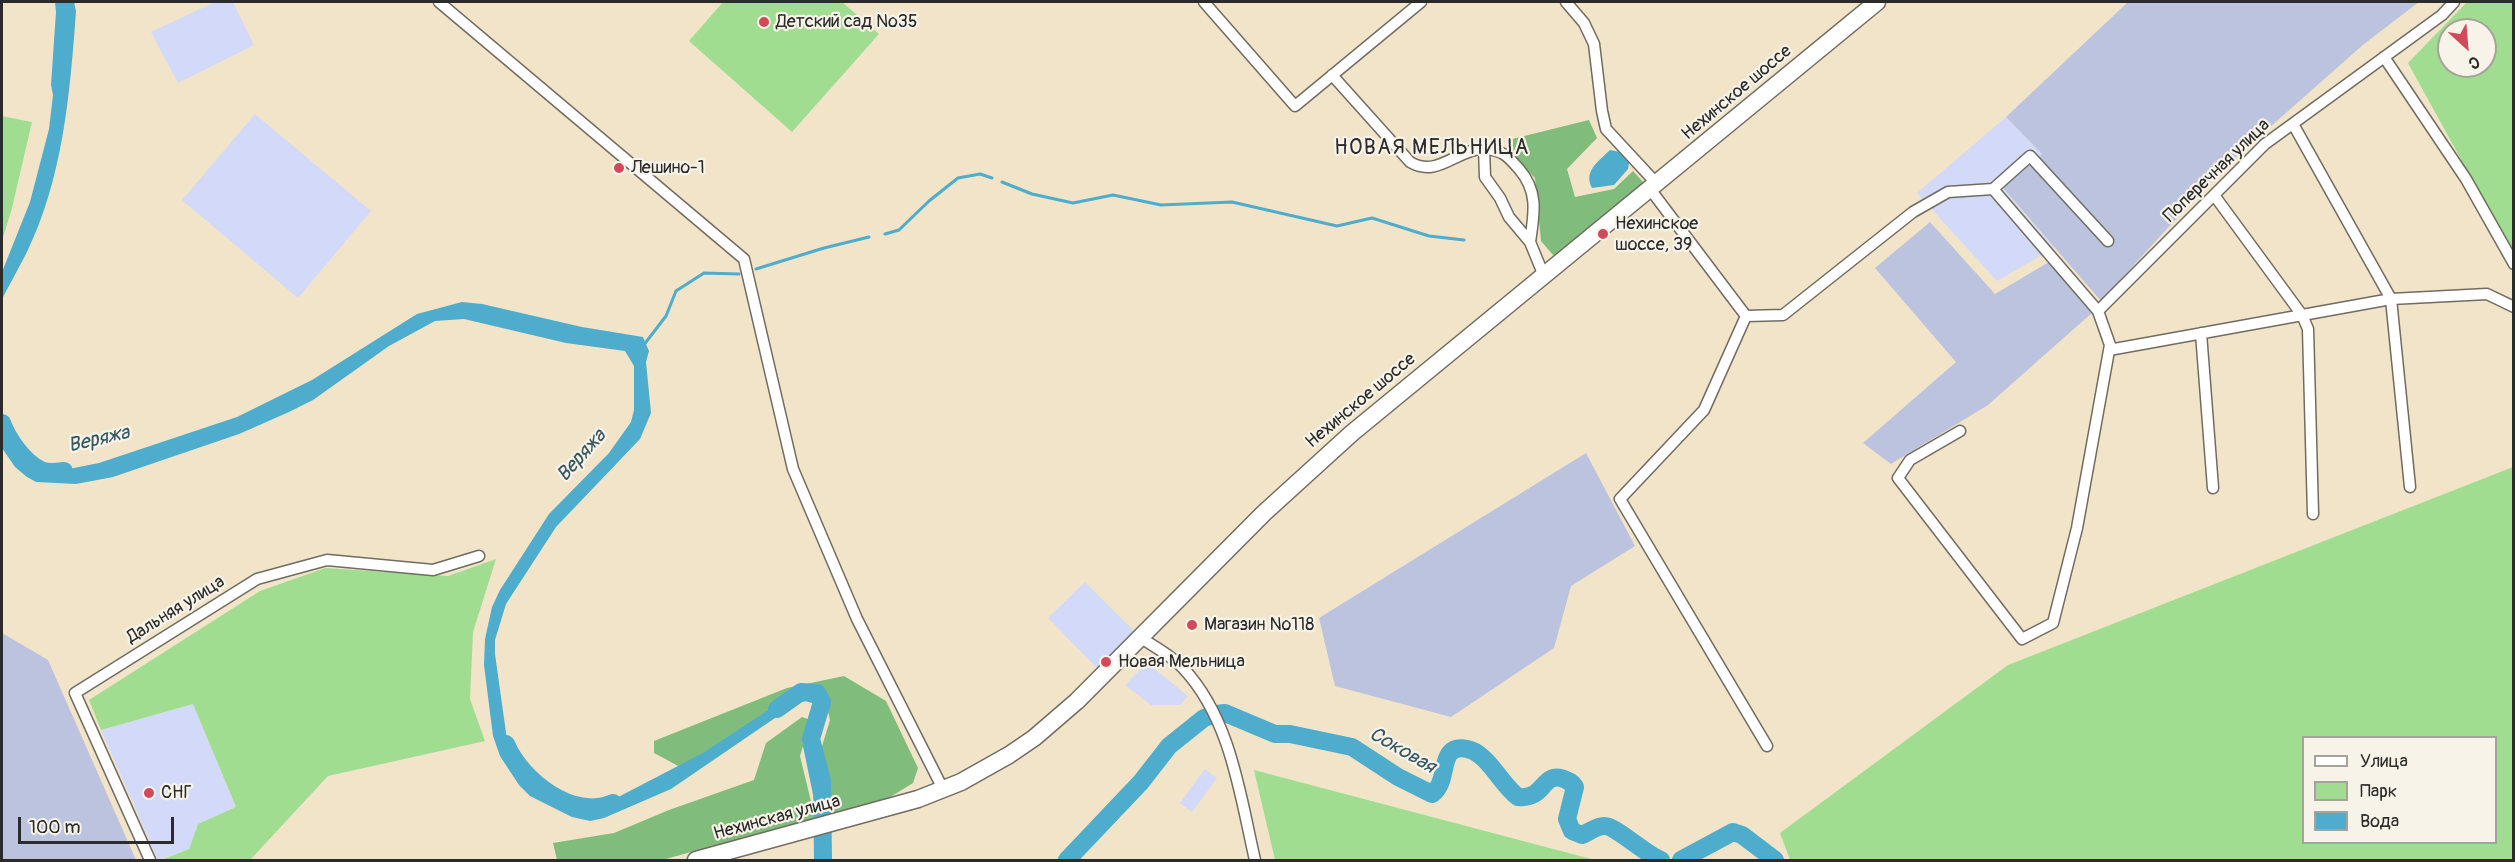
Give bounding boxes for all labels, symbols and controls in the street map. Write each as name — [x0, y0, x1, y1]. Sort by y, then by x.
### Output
place label: Детский сад №35 — [776, 11, 918, 33]
marker: Детский сад №35 — [757, 15, 771, 29]
north arrow — [2437, 18, 2497, 78]
street label: Нехинское шоссе — [1678, 41, 1796, 145]
text: С — [2465, 51, 2483, 74]
street label: Поперечная улица — [2159, 115, 2275, 227]
district label: НОВАЯ МЕЛЬНИЦА — [1334, 136, 1530, 162]
place label: Лешино-1 — [631, 157, 705, 179]
marker: Лешино-1 — [612, 161, 626, 175]
place label: Нехинское шоссе, 39 — [1615, 213, 1698, 256]
marker: Нехинское шоссе, 39 — [1596, 227, 1610, 241]
street label: Нехинское шоссе — [1302, 349, 1420, 453]
water label: Веряжа — [66, 421, 132, 459]
water label: Веряжа — [552, 425, 612, 487]
street label: Дальняя улица — [123, 571, 229, 649]
place label: Магазин №118 — [1204, 614, 1314, 636]
marker: Магазин №118 — [1185, 618, 1199, 632]
place label: Новая Мельница — [1118, 651, 1245, 673]
marker: Новая Мельница — [1099, 655, 1113, 669]
water label: Соковая — [1365, 722, 1439, 780]
legend — [2302, 736, 2497, 844]
text: Улица — [2360, 750, 2408, 773]
text: Парк — [2360, 780, 2397, 803]
place label: СНГ — [161, 782, 192, 804]
marker: СНГ — [142, 786, 156, 800]
street label: Нехинская улица — [711, 791, 843, 845]
scale bar — [21, 805, 177, 843]
text: Вода — [2360, 810, 2399, 833]
text: 100 m — [29, 816, 81, 839]

